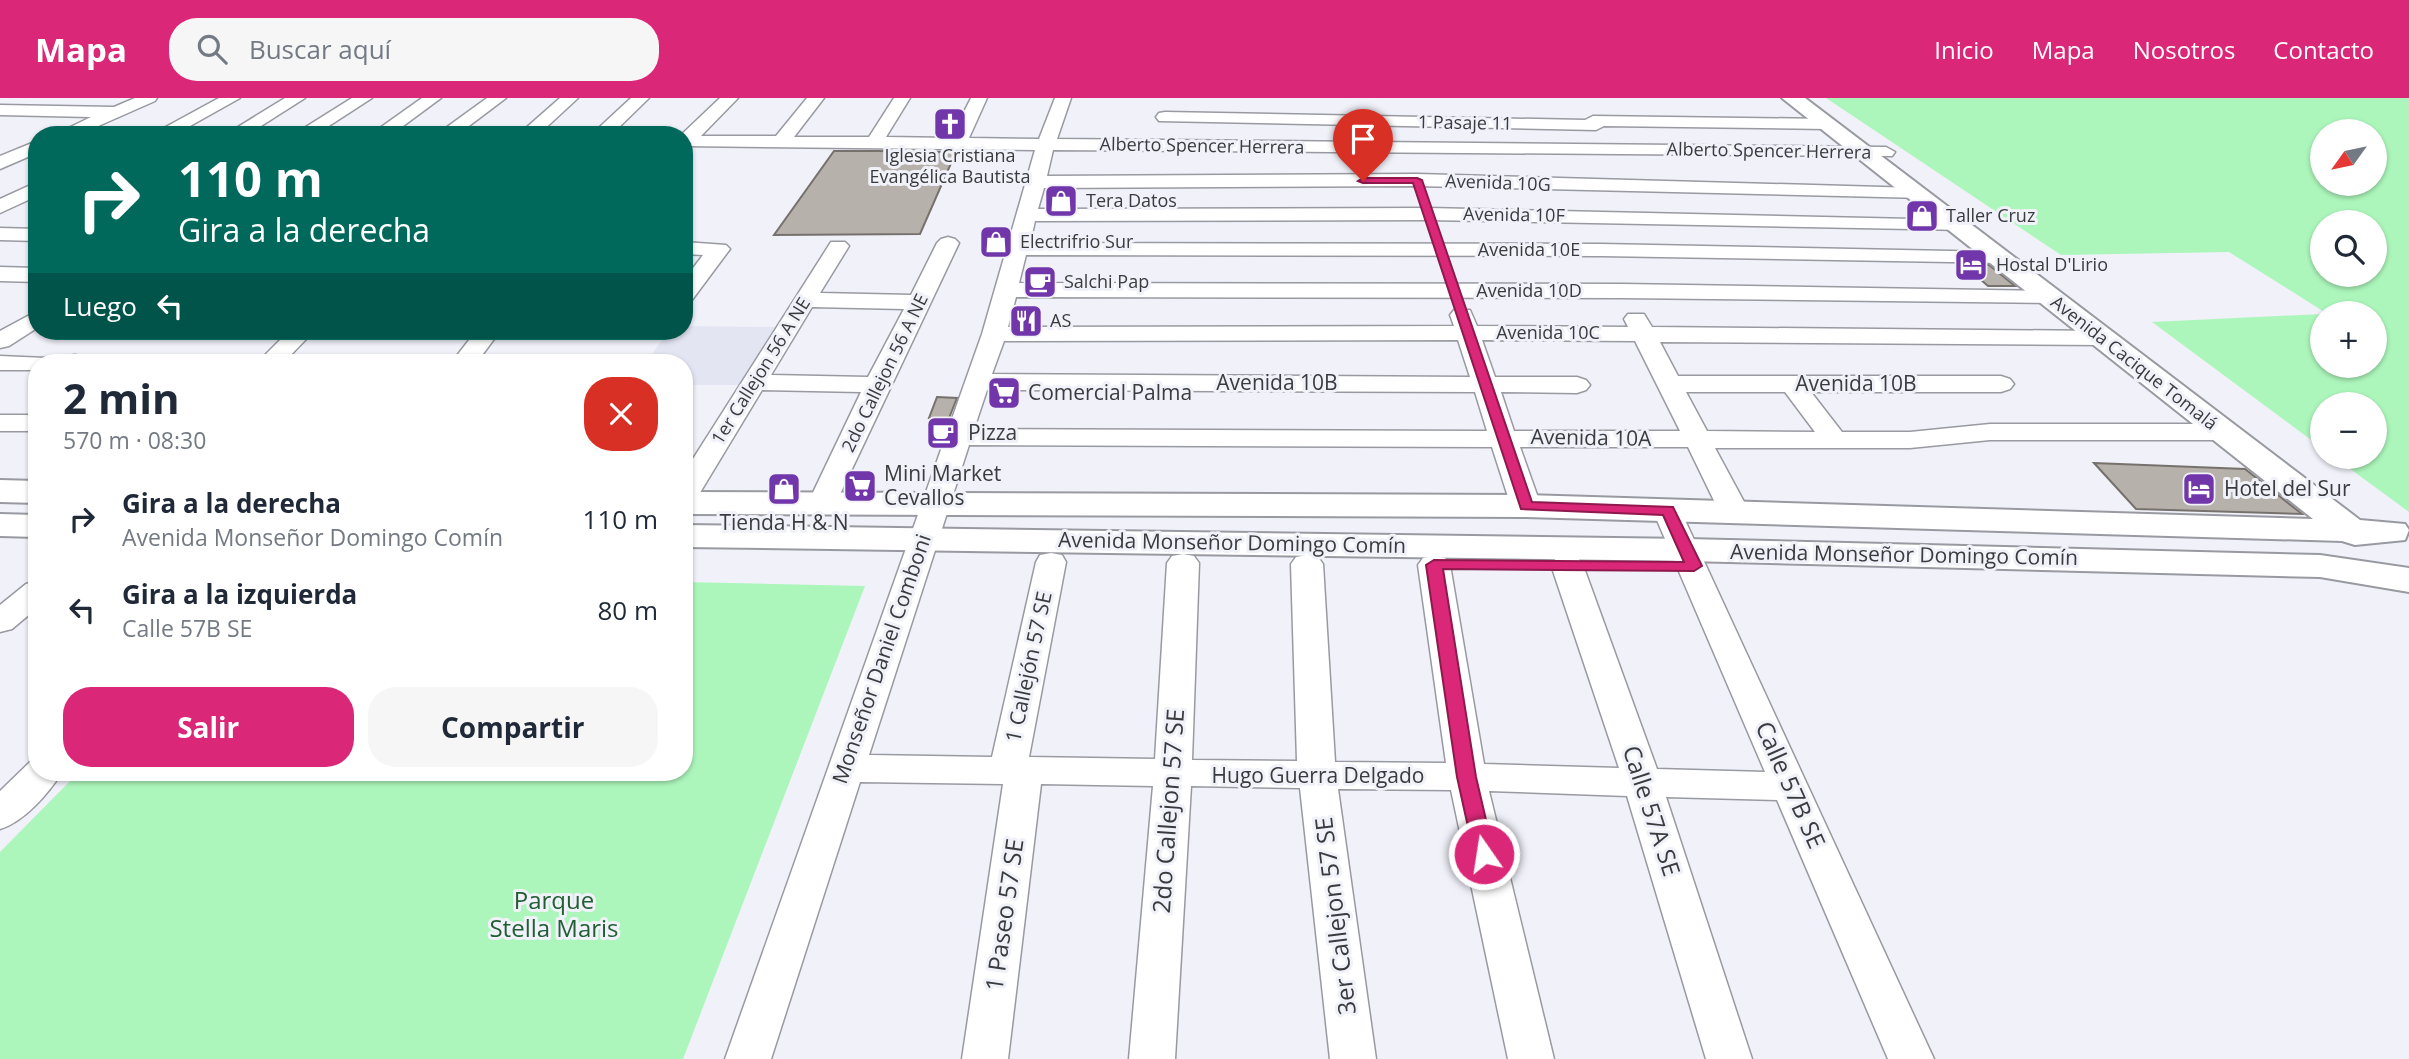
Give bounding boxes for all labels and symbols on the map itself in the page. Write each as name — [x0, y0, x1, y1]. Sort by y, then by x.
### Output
church icon: Iglesia Cristiana Evangélica Bautista — [931, 105, 969, 143]
pin — [1333, 109, 1393, 181]
street label: 1 Pasaje 11 — [1418, 109, 1512, 135]
north arrow — [2310, 119, 2387, 196]
street label: Alberto Spencer Herrera — [1099, 131, 1305, 159]
street label: Alberto Spencer Herrera — [1666, 136, 1872, 164]
place label: Iglesia Cristiana Evangélica Bautista — [870, 143, 1030, 188]
street label: Avenida 10G — [1445, 168, 1551, 196]
shop icon: Tera Datos — [1042, 182, 1080, 220]
place label: Tera Datos — [1086, 188, 1177, 212]
shop icon: Taller Cruz — [1903, 197, 1941, 235]
street label: Avenida 10F — [1463, 201, 1565, 227]
place label: Taller Cruz — [1946, 203, 2035, 227]
shop icon: Electrifrio Sur — [977, 223, 1015, 261]
place label: Electrifrio Sur — [1020, 229, 1134, 253]
street label: Avenida 10E — [1478, 237, 1580, 261]
hotel icon: Hostal D'Lirio — [1952, 246, 1990, 284]
place label: Hostal D'Lirio — [1996, 252, 2108, 276]
cafe icon: Salchi Pap — [1021, 263, 1059, 301]
place label: Salchi Pap — [1064, 269, 1149, 293]
street label: Avenida 10D — [1476, 278, 1582, 302]
street label: 2do Callejon 56 A NE — [835, 289, 933, 456]
street label: Avenida Cacique Tomalá — [2046, 290, 2223, 435]
street label: 1er Callejon 56 A NE — [705, 292, 815, 448]
restaurant icon: AS — [1007, 302, 1045, 340]
place label: AS — [1050, 308, 1071, 332]
street label: Avenida 10C — [1496, 320, 1600, 344]
street label: Avenida 10B — [1216, 368, 1338, 396]
street label: Avenida 10B — [1795, 369, 1917, 397]
supermarket icon: Comercial Palma — [985, 374, 1023, 412]
place label: Comercial Palma — [1028, 378, 1192, 406]
cafe icon: Pizza — [924, 414, 962, 452]
place label: Pizza — [968, 418, 1017, 446]
street label: Avenida 10A — [1530, 422, 1652, 452]
place label: Mini Market Cevallos — [884, 459, 1001, 511]
supermarket icon: Mini Market Cevallos — [841, 467, 879, 505]
shop icon: Tienda H & N — [765, 470, 803, 508]
hotel icon: Hotel del Sur — [2180, 470, 2218, 508]
place label: Hotel del Sur — [2224, 474, 2351, 502]
place label: Tienda H & N — [719, 508, 849, 536]
street label: Avenida Monseñor Domingo Comín — [1058, 525, 1406, 559]
street label: Monseñor Daniel Comboni — [825, 530, 937, 787]
street label: Avenida Monseñor Domingo Comín — [1730, 537, 2078, 571]
street label: 1 Callejón 57 SE — [998, 589, 1058, 745]
street label: 2do Callejon 57 SE — [1144, 708, 1191, 914]
street label: Calle 57B SE — [1749, 716, 1834, 853]
street label: Calle 57A SE — [1616, 741, 1689, 880]
street label: Hugo Guerra Delgado — [1212, 761, 1424, 789]
street label: 3er Callejon 57 SE — [1306, 815, 1363, 1017]
position arrow — [1447, 817, 1521, 891]
street label: 1 Paseo 57 SE — [976, 836, 1031, 993]
park label: Parque Stella Maris — [489, 883, 619, 944]

